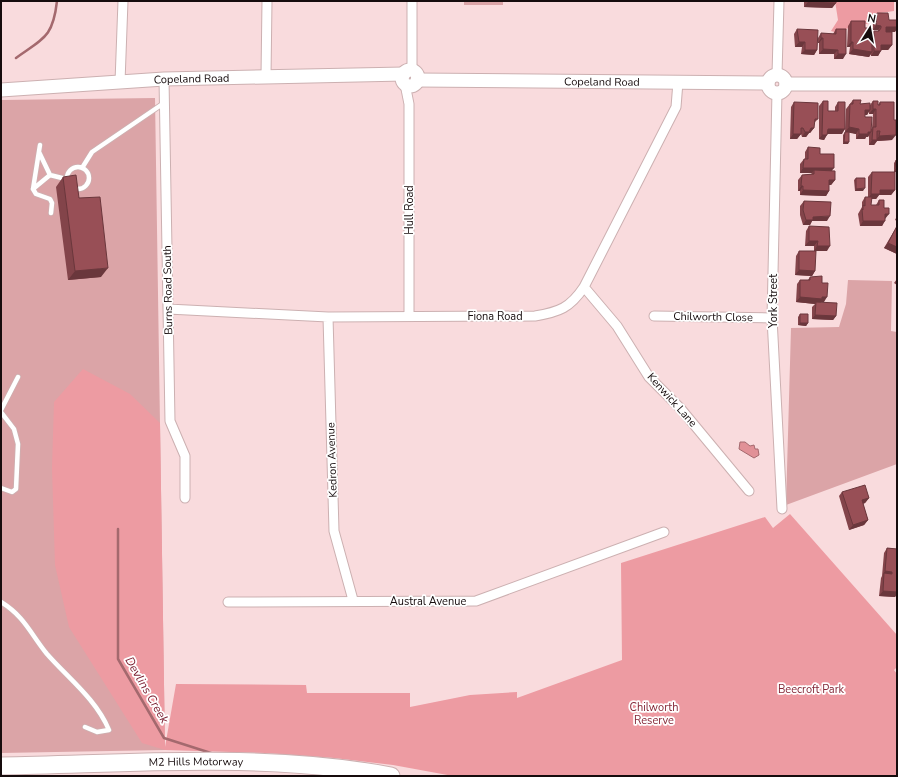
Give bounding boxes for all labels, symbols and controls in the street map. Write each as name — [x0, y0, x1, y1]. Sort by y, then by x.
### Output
north arrow — [850, 8, 890, 48]
text: N — [866, 11, 877, 27]
street label: Copeland Road — [153, 70, 230, 87]
street label: Copeland Road — [564, 74, 640, 89]
street label: Hull Road — [402, 185, 417, 235]
street label: Burns Road South — [160, 245, 176, 335]
street label: York Street — [766, 274, 781, 329]
street label: Fiona Road — [467, 309, 523, 324]
street label: Chilworth Close — [673, 309, 753, 325]
street label: Kenwick Lane — [644, 370, 700, 430]
street label: Kedron Avenue — [323, 422, 341, 498]
street label: Austral Avenue — [390, 594, 466, 609]
water label: Devlins Creek — [121, 654, 173, 727]
park label: Beecroft Park — [778, 682, 845, 697]
park label: Chilworth Reserve — [630, 700, 678, 728]
street label: M2 Hills Motorway — [148, 754, 244, 769]

